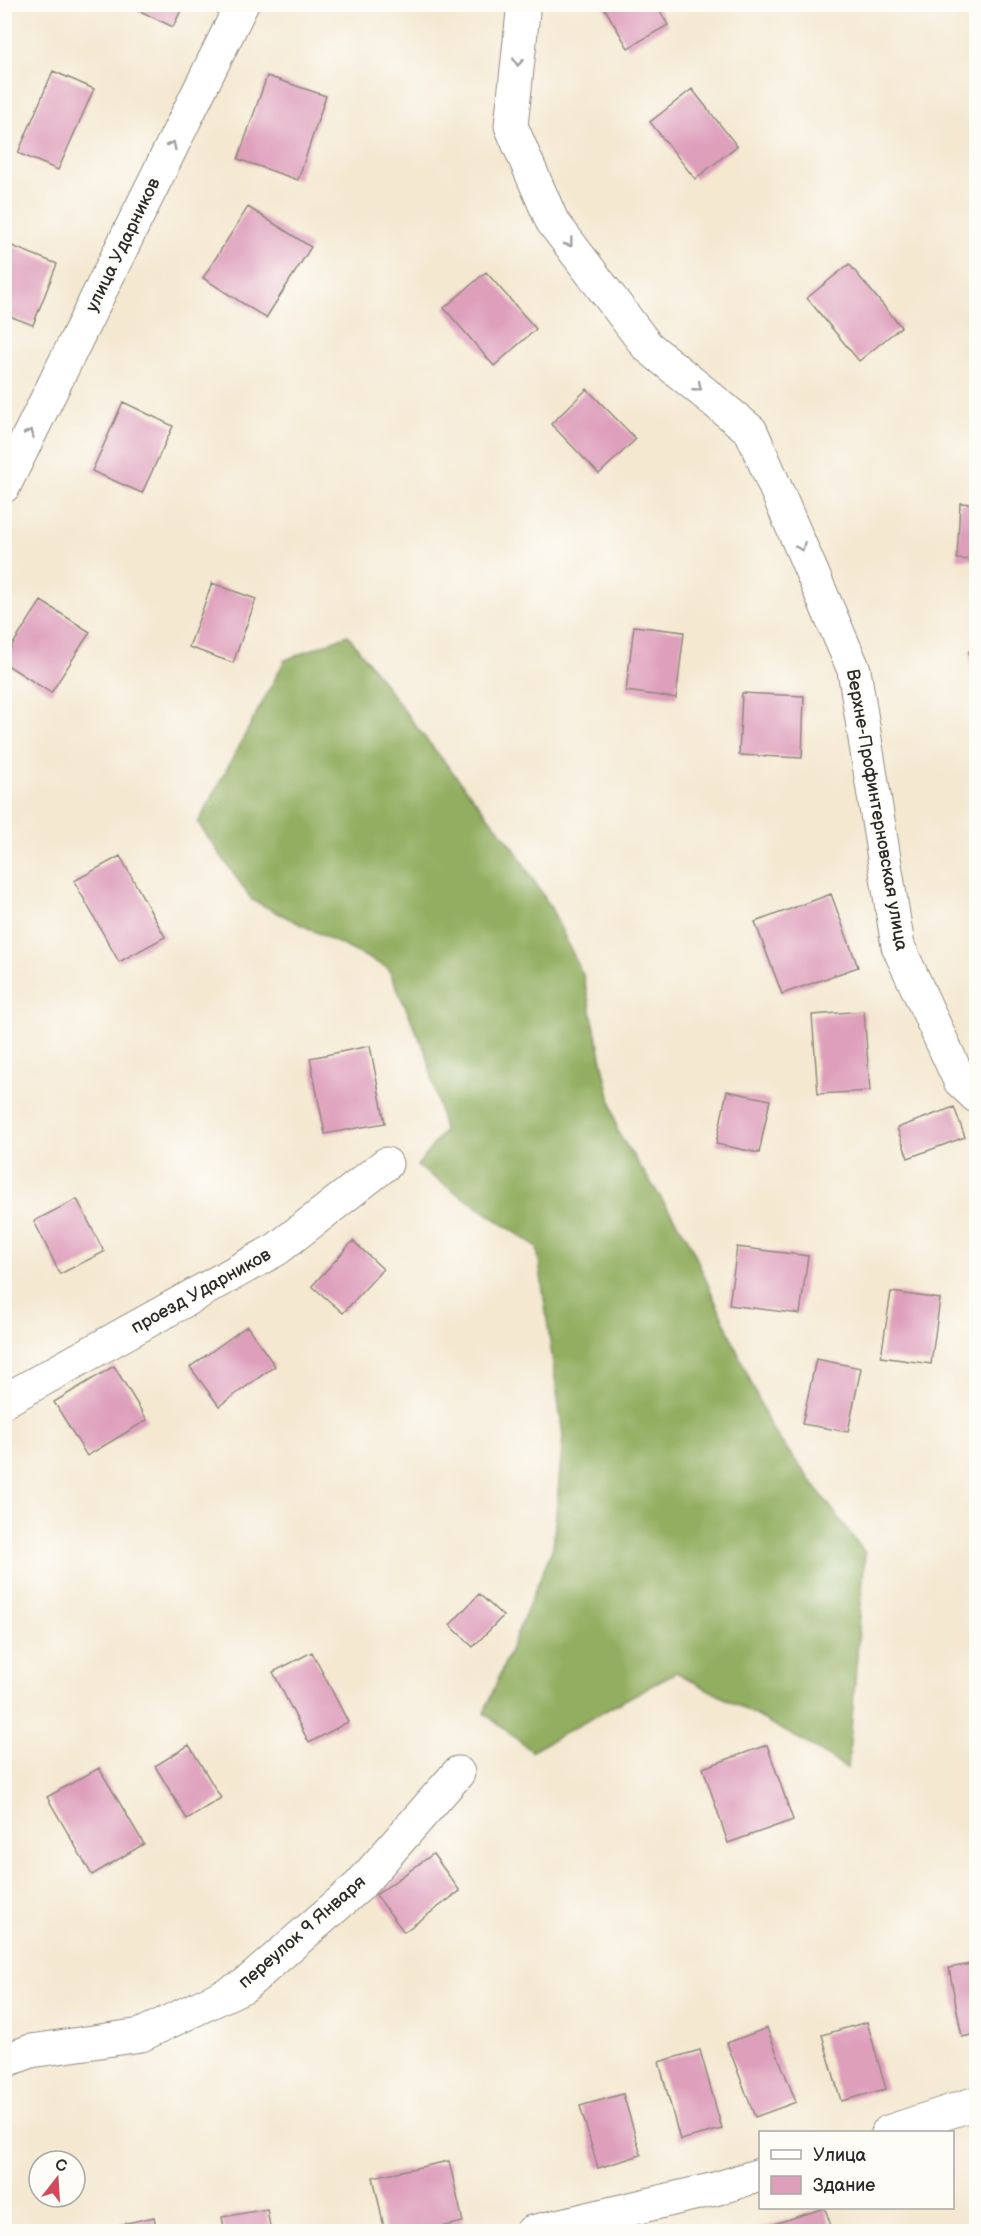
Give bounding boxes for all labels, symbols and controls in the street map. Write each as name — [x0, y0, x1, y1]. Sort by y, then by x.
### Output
one-way arrow — [512, 58, 525, 67]
one-way arrow — [165, 141, 177, 152]
street label: улица Ударников — [81, 174, 165, 315]
one-way arrow — [562, 236, 573, 247]
one-way arrow — [691, 380, 702, 391]
one-way arrow — [23, 429, 35, 440]
one-way arrow — [794, 540, 806, 551]
street label: Верхне-Профинтерновская улица — [842, 668, 912, 953]
street label: проезд Ударников — [128, 1244, 275, 1338]
street label: переулок 9 Января — [234, 1871, 370, 1993]
legend — [759, 2131, 954, 2209]
text: Улица — [813, 2145, 867, 2166]
north arrow — [27, 2149, 87, 2209]
text: С — [53, 2155, 69, 2177]
text: Здание — [813, 2175, 875, 2196]

